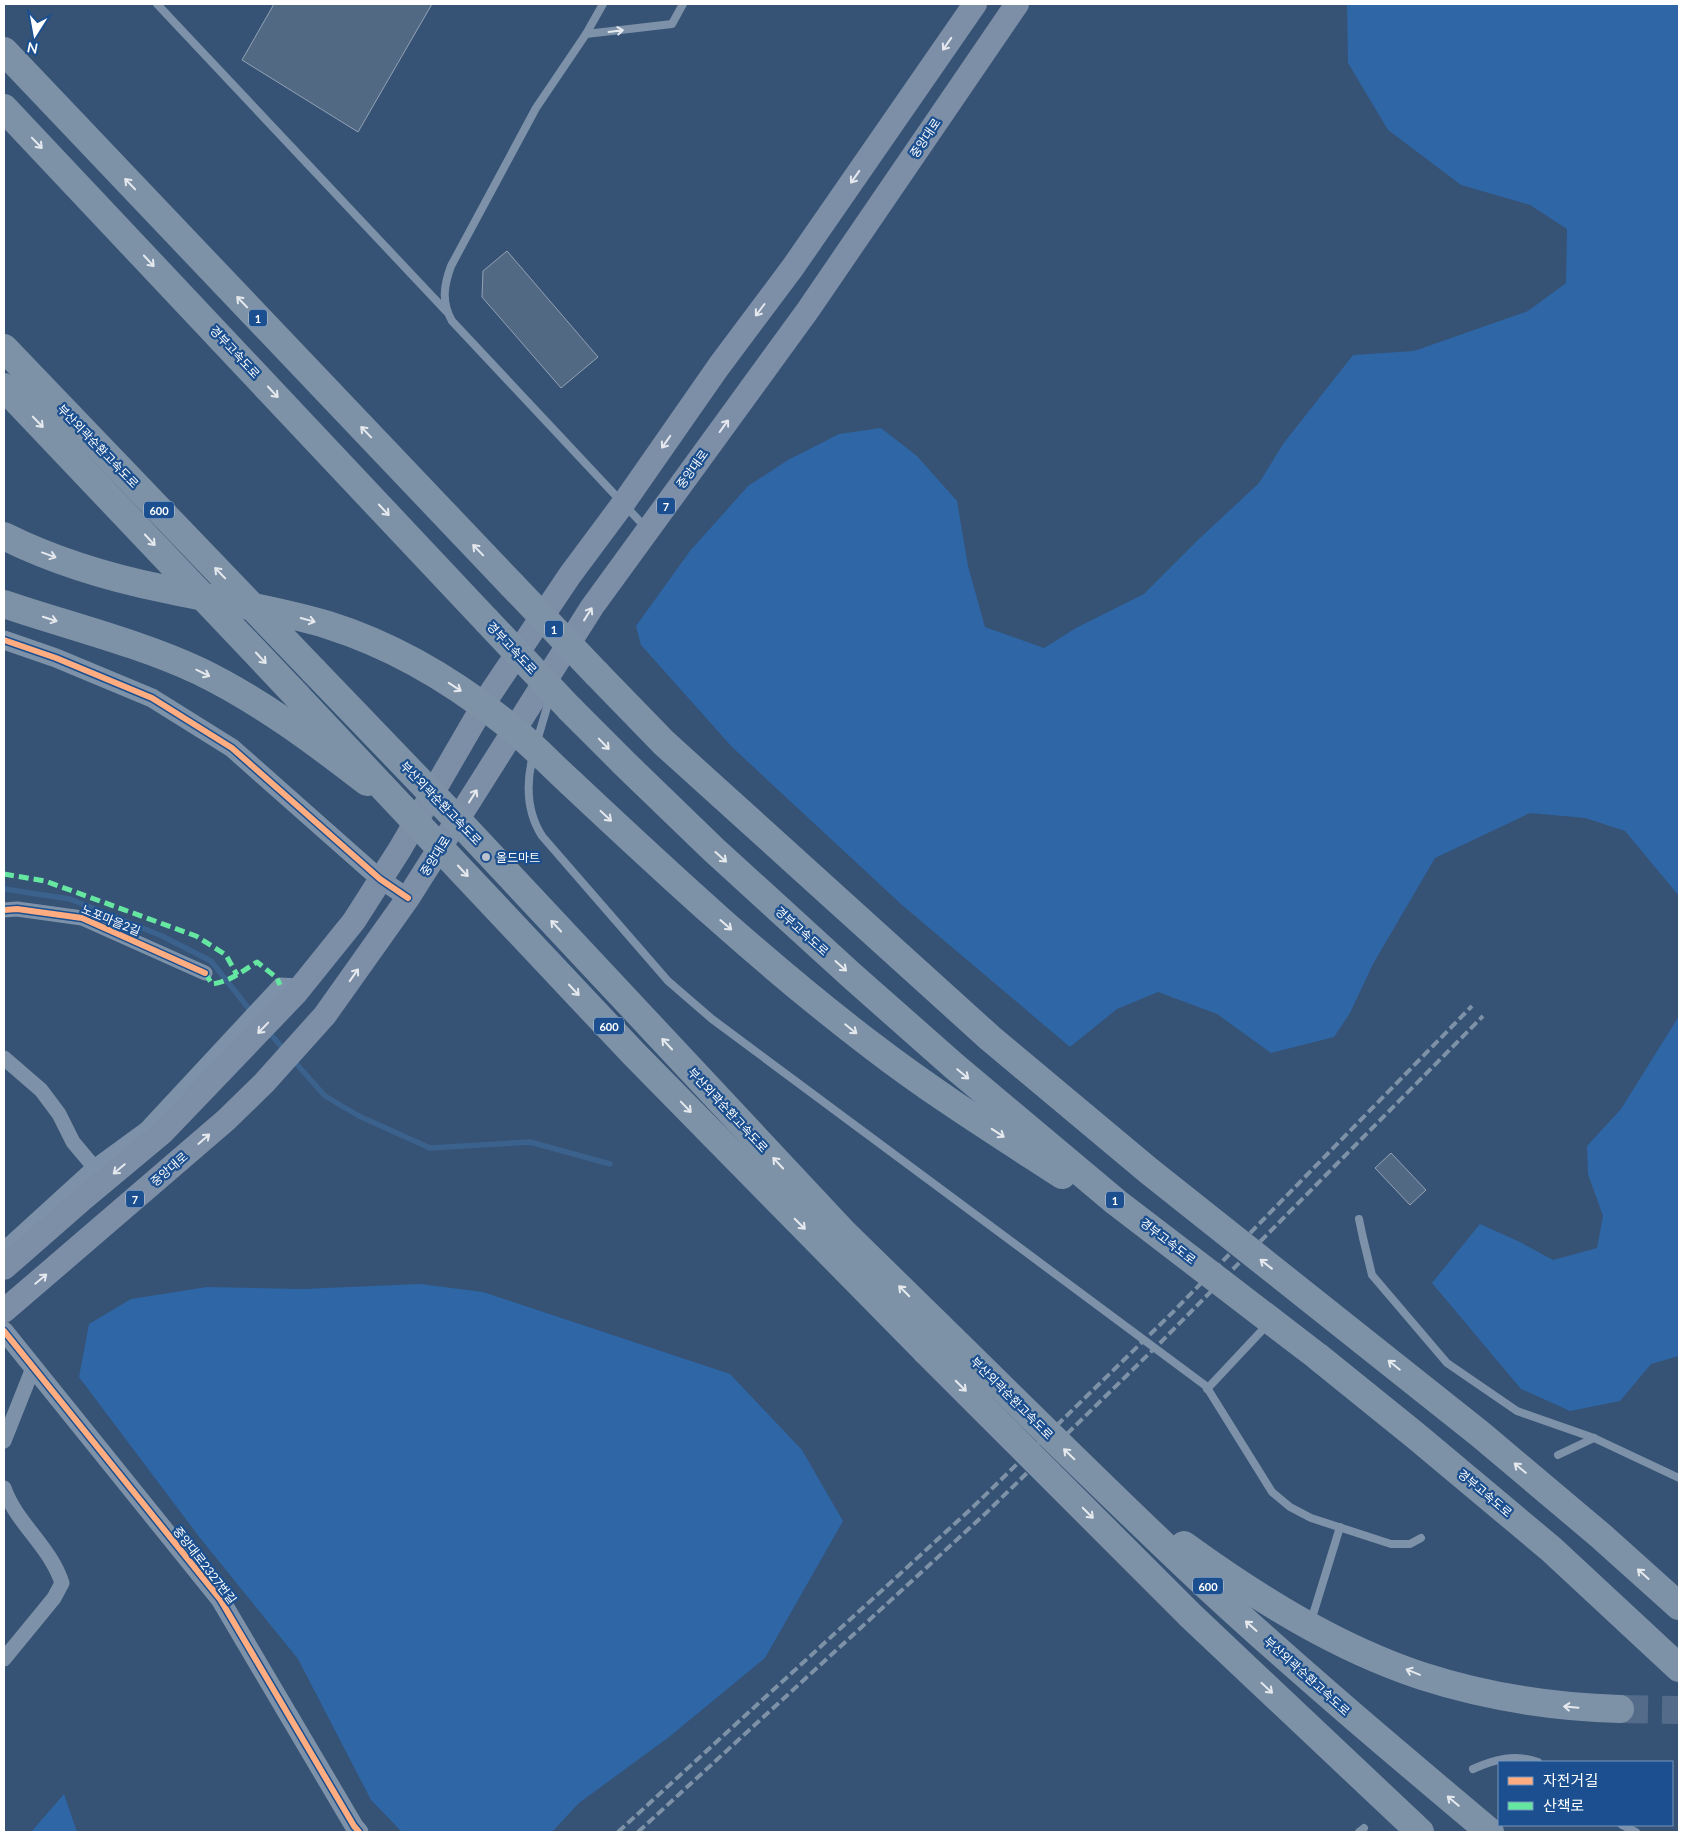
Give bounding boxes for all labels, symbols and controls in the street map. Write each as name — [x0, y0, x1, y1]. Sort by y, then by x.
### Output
north arrow — [10, 10, 60, 60]
one-way arrow — [608, 26, 624, 36]
one-way arrow — [942, 37, 952, 51]
text: N — [26, 39, 39, 58]
street label: 중앙대로 — [906, 115, 944, 161]
one-way arrow — [31, 137, 43, 150]
one-way arrow — [849, 170, 859, 184]
one-way arrow — [124, 177, 136, 190]
one-way arrow — [143, 255, 155, 267]
one-way arrow — [236, 295, 248, 308]
one-way arrow — [755, 303, 766, 316]
road number: 1 — [249, 310, 267, 326]
street label: 경부고속도로 — [207, 323, 263, 381]
one-way arrow — [267, 386, 279, 398]
street label: 부산외곽순환고속도로 — [54, 401, 142, 491]
one-way arrow — [32, 415, 44, 428]
one-way arrow — [719, 419, 729, 433]
one-way arrow — [360, 426, 372, 438]
one-way arrow — [661, 435, 671, 449]
street label: 중앙대로 — [673, 447, 711, 491]
road number: 7 — [657, 498, 675, 514]
road number: 600 — [144, 502, 174, 518]
one-way arrow — [378, 504, 390, 517]
one-way arrow — [144, 533, 156, 546]
one-way arrow — [472, 543, 484, 556]
one-way arrow — [40, 551, 56, 560]
one-way arrow — [214, 567, 226, 579]
one-way arrow — [583, 608, 593, 622]
one-way arrow — [42, 615, 57, 624]
one-way arrow — [299, 616, 315, 625]
street label: 경부고속도로 — [484, 619, 540, 677]
road number: 1 — [545, 620, 563, 638]
one-way arrow — [255, 652, 267, 664]
one-way arrow — [195, 669, 210, 679]
one-way arrow — [448, 682, 462, 692]
one-way arrow — [598, 738, 611, 750]
street label: 부산외곽순환고속도로 — [397, 758, 485, 848]
one-way arrow — [468, 790, 478, 804]
one-way arrow — [599, 810, 612, 822]
street label: 중앙대로 — [417, 833, 453, 879]
place label: 올드마트 — [496, 850, 540, 865]
marker: 올드마트 — [480, 851, 492, 863]
one-way arrow — [714, 851, 727, 863]
one-way arrow — [457, 865, 469, 878]
street label: 노포마을2길 — [79, 901, 143, 939]
street label: 경부고속도로 — [772, 903, 832, 959]
one-way arrow — [550, 919, 562, 932]
one-way arrow — [720, 919, 733, 930]
one-way arrow — [835, 961, 848, 972]
one-way arrow — [349, 969, 359, 983]
one-way arrow — [568, 983, 580, 996]
road number: 600 — [594, 1018, 624, 1034]
one-way arrow — [257, 1022, 269, 1035]
one-way arrow — [844, 1023, 857, 1034]
one-way arrow — [661, 1038, 673, 1051]
street label: 부산외곽순환고속도로 — [685, 1065, 771, 1155]
one-way arrow — [957, 1068, 970, 1079]
one-way arrow — [680, 1101, 692, 1113]
one-way arrow — [990, 1128, 1004, 1138]
one-way arrow — [197, 1134, 210, 1145]
street label: 중앙대로 — [147, 1149, 191, 1189]
one-way arrow — [772, 1156, 784, 1169]
one-way arrow — [112, 1163, 125, 1175]
road number: 7 — [126, 1190, 144, 1208]
road number: 1 — [1106, 1192, 1124, 1208]
street label: 경부고속도로 — [1137, 1215, 1199, 1267]
one-way arrow — [794, 1217, 806, 1230]
one-way arrow — [1260, 1259, 1273, 1270]
one-way arrow — [34, 1274, 47, 1285]
one-way arrow — [898, 1285, 910, 1298]
street label: 부산외곽순환고속도로 — [968, 1354, 1056, 1442]
one-way arrow — [1388, 1360, 1401, 1371]
one-way arrow — [954, 1380, 967, 1392]
one-way arrow — [1063, 1448, 1075, 1460]
one-way arrow — [1513, 1462, 1526, 1473]
street label: 경부고속도로 — [1455, 1466, 1515, 1520]
one-way arrow — [1082, 1507, 1094, 1519]
street label: 중앙대로2327번길 — [170, 1523, 240, 1607]
one-way arrow — [1636, 1568, 1649, 1580]
road number: 600 — [1193, 1578, 1223, 1594]
one-way arrow — [1245, 1620, 1258, 1631]
street label: 부산외곽순환고속도로 — [1261, 1633, 1353, 1719]
one-way arrow — [1406, 1667, 1421, 1677]
one-way arrow — [1260, 1682, 1273, 1694]
one-way arrow — [1563, 1702, 1579, 1712]
legend — [1498, 1761, 1673, 1826]
text: 자전거길 — [1543, 1771, 1598, 1789]
one-way arrow — [1447, 1796, 1460, 1807]
text: 산책로 — [1543, 1796, 1584, 1814]

